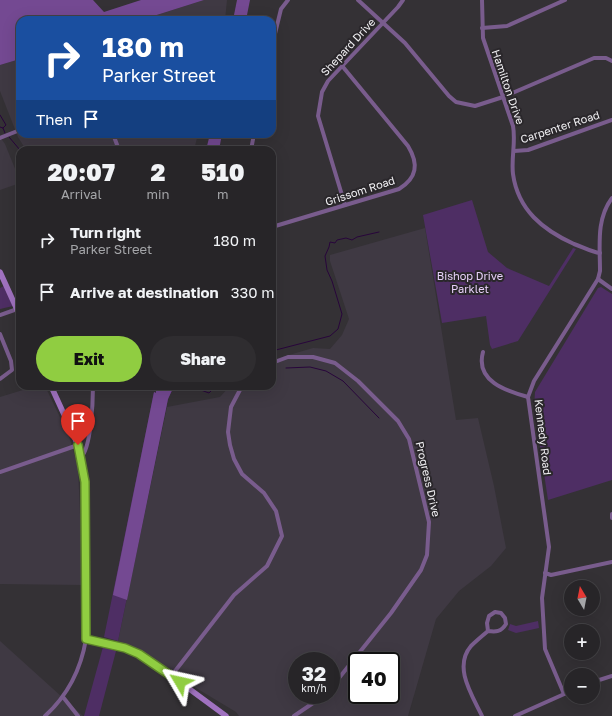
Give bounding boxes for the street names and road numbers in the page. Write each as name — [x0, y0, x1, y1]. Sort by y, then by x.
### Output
street label: Shepard Drive — [318, 15, 378, 78]
street label: Hamilton Drive — [490, 48, 527, 126]
street label: Carpenter Road — [519, 108, 601, 145]
street label: Grissom Road — [323, 173, 396, 208]
street label: Kennedy Road — [532, 398, 555, 476]
street label: Progress Drive — [413, 440, 443, 518]

